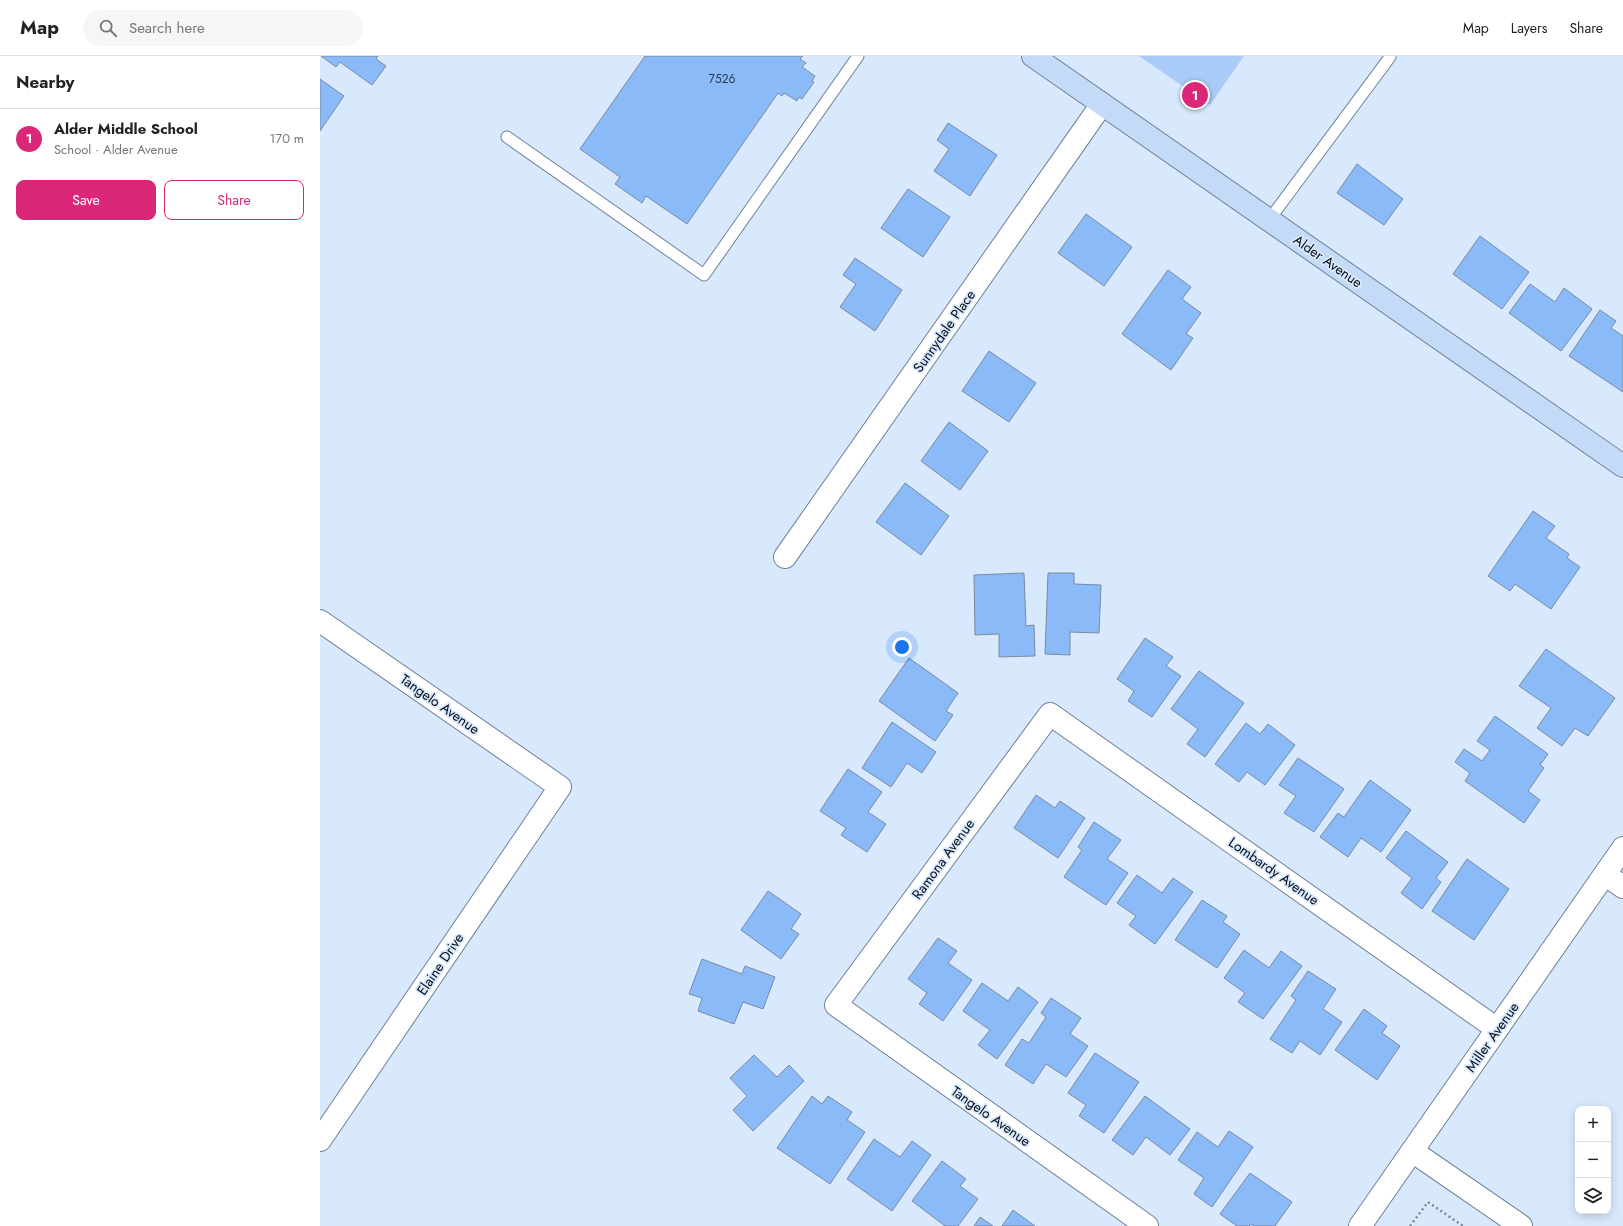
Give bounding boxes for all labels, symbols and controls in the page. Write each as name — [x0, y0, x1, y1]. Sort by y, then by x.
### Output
search box — [83, 10, 363, 46]
text: Map — [20, 14, 59, 41]
icon: search — [97, 17, 119, 39]
text: Search here — [129, 17, 205, 39]
text: Map — [1463, 18, 1489, 38]
text: Layers — [1511, 18, 1547, 38]
text: Share — [1569, 18, 1603, 38]
text: Nearby — [16, 70, 74, 94]
house number: 7526 — [709, 70, 735, 88]
pin: 1 — [1182, 80, 1208, 110]
text: Alder Middle School — [54, 118, 198, 140]
text: 1 — [26, 129, 32, 148]
text: 170 m — [269, 129, 304, 148]
text: School · Alder Avenue — [54, 140, 178, 159]
button: Save — [16, 180, 156, 220]
button: Share — [164, 180, 304, 220]
street label: Alder Avenue — [1289, 230, 1367, 292]
street label: Sunnydale Place — [908, 286, 980, 376]
your location — [892, 637, 912, 657]
street label: Tangelo Avenue — [396, 669, 484, 739]
street label: Ramona Avenue — [907, 815, 979, 903]
street label: Lombardy Avenue — [1225, 832, 1323, 910]
street label: Elaine Drive — [412, 929, 468, 999]
street label: Miller Avenue — [1461, 998, 1523, 1076]
street label: Tangelo Avenue — [947, 1081, 1035, 1151]
map controls — [1575, 1106, 1611, 1214]
button: + — [1575, 1106, 1611, 1142]
button: − — [1575, 1142, 1611, 1178]
button: layers — [1575, 1178, 1611, 1214]

